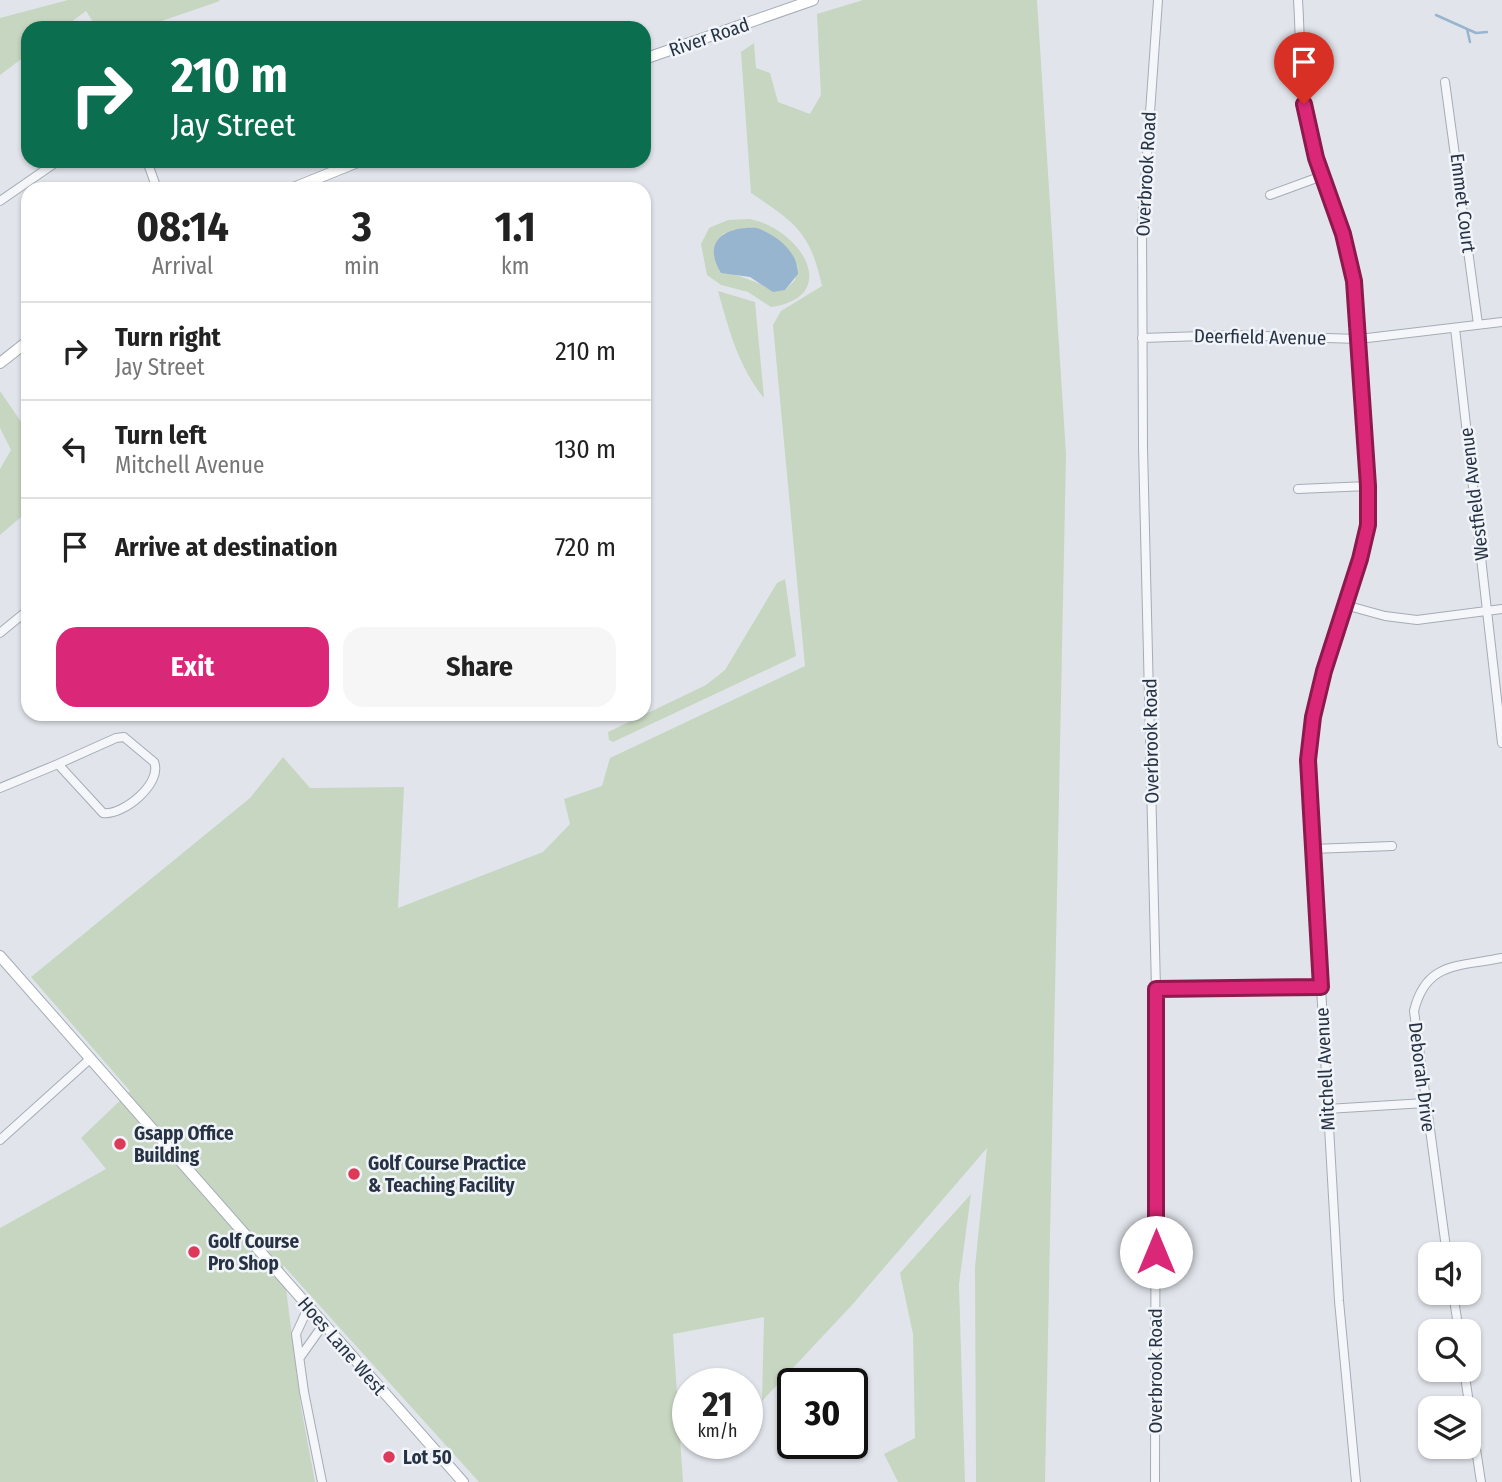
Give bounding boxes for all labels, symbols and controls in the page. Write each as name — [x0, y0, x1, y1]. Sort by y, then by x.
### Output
street label: River Road — [666, 13, 752, 61]
pin — [1274, 32, 1334, 104]
icon: arrive — [1285, 43, 1323, 81]
text: 210 m — [171, 46, 288, 105]
icon: right — [56, 49, 147, 140]
text: Jay Street — [171, 106, 295, 144]
street label: Overbrook Road — [1131, 111, 1161, 237]
street label: Emmet Court — [1445, 152, 1481, 255]
text: 08:14 — [136, 202, 229, 252]
text: 3 — [352, 202, 372, 252]
text: 1.1 — [495, 202, 536, 252]
text: Arrival — [152, 252, 213, 280]
text: min — [344, 252, 380, 280]
text: km — [501, 252, 530, 280]
text: Turn right — [115, 322, 221, 353]
street label: Deerfield Avenue — [1194, 324, 1326, 350]
icon: right — [56, 332, 94, 370]
text: 210 m — [555, 336, 616, 367]
text: Jay Street — [115, 353, 204, 381]
text: Turn left — [115, 420, 207, 451]
street label: Westfield Avenue — [1454, 426, 1494, 562]
icon: left — [56, 430, 94, 468]
text: 130 m — [554, 434, 616, 465]
text: Mitchell Avenue — [115, 451, 264, 479]
icon: arrive — [56, 528, 94, 566]
text: Arrive at destination — [115, 532, 338, 563]
text: 720 m — [555, 532, 616, 563]
button: Exit — [56, 627, 329, 707]
button: Share — [343, 627, 616, 707]
street label: Overbrook Road — [1138, 678, 1164, 804]
street label: Mitchell Avenue — [1310, 1007, 1340, 1131]
street label: Deborah Drive — [1404, 1021, 1440, 1133]
place label: Gsapp Office Building — [134, 1122, 234, 1167]
marker: Gsapp Office Building — [112, 1136, 128, 1152]
place label: Golf Course Practice & Teaching Facility — [368, 1152, 527, 1197]
marker: Golf Course Practice & Teaching Facility — [346, 1166, 362, 1182]
position arrow — [1119, 1215, 1193, 1289]
place label: Golf Course Pro Shop — [208, 1230, 299, 1275]
map controls — [1418, 1242, 1481, 1459]
button: sound — [1418, 1242, 1481, 1305]
marker: Golf Course Pro Shop — [186, 1244, 202, 1260]
street label: Hoes Lane West — [293, 1292, 391, 1400]
street label: Overbrook Road — [1144, 1308, 1167, 1434]
button: search — [1418, 1319, 1481, 1382]
speed limit sign: 30 — [777, 1368, 868, 1459]
text: 21 — [702, 1383, 733, 1425]
button: layers — [1418, 1396, 1481, 1459]
text: km/h — [697, 1420, 738, 1442]
place label: Lot 50 — [403, 1446, 452, 1469]
marker: Lot 50 — [381, 1449, 397, 1465]

